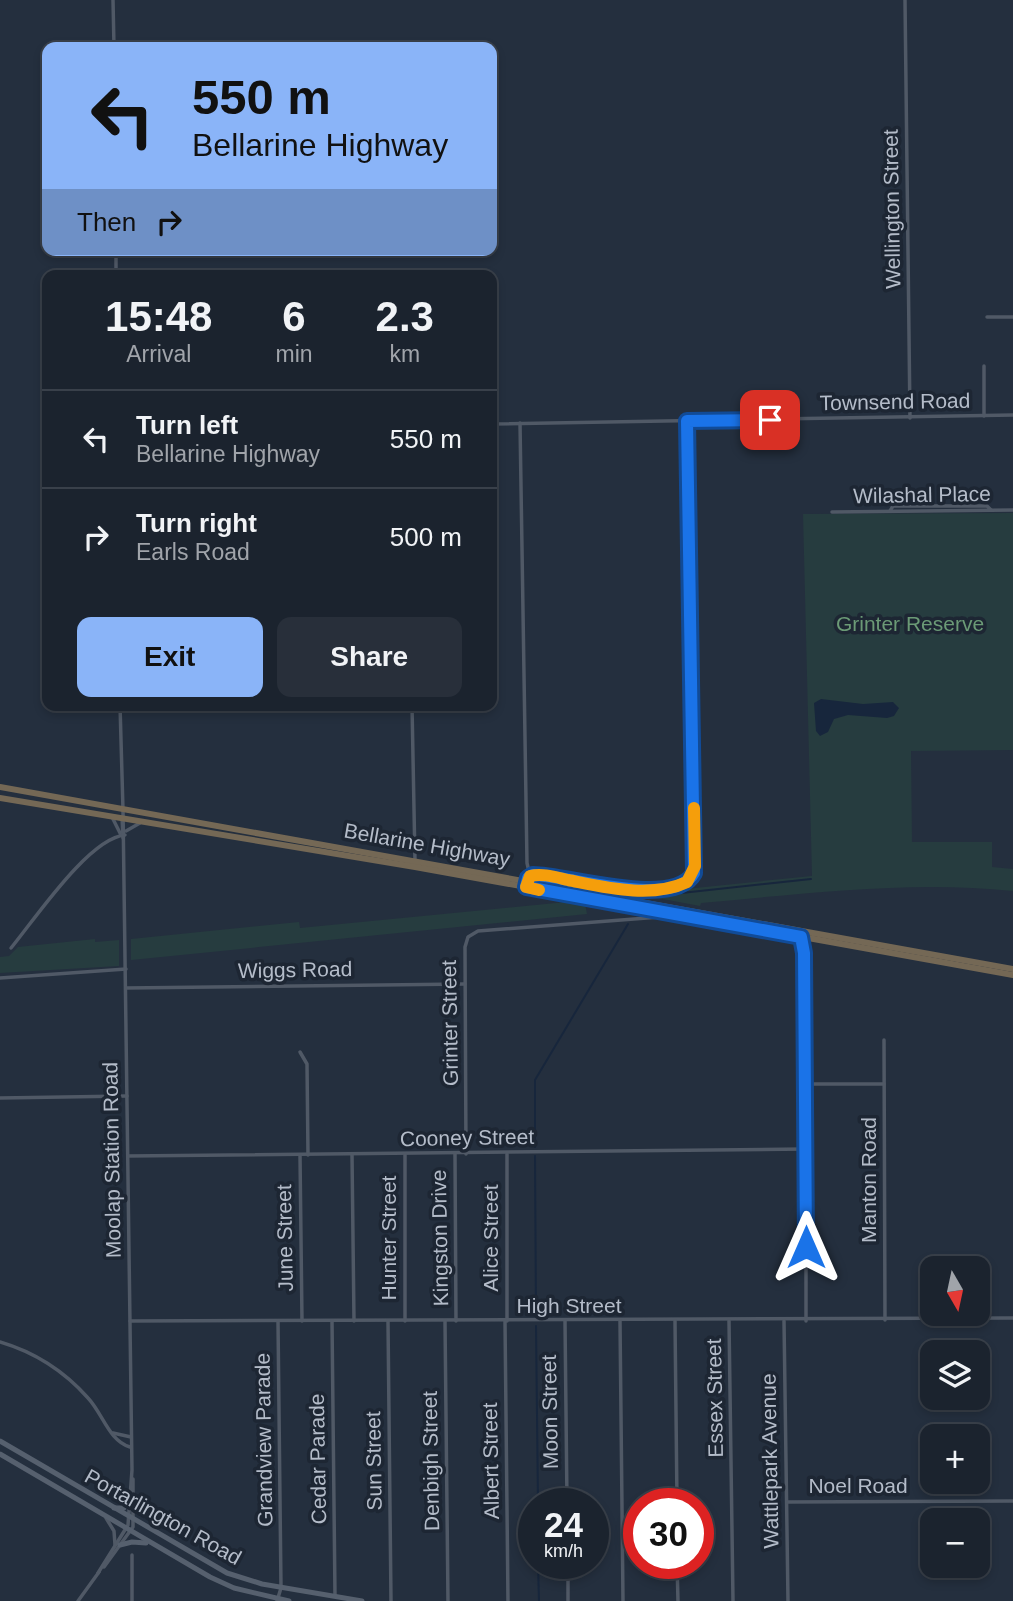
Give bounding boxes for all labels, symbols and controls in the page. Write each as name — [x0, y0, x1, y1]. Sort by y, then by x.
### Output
icon: left — [77, 70, 168, 161]
text: 550 m — [192, 70, 331, 124]
text: Bellarine Highway — [192, 127, 448, 163]
street label: Wellington Street — [879, 129, 904, 289]
icon: right — [150, 203, 188, 241]
text: Then — [77, 207, 136, 237]
text: 15:48 — [105, 293, 212, 340]
text: 6 — [282, 293, 306, 340]
text: 2.3 — [376, 293, 434, 340]
text: Arrival — [126, 341, 191, 367]
text: min — [275, 341, 313, 367]
text: km — [389, 341, 420, 367]
street label: Townsend Road — [819, 389, 970, 414]
pin — [740, 390, 800, 450]
icon: arrive — [751, 401, 789, 439]
text: Turn left — [136, 410, 238, 440]
icon: left — [77, 420, 115, 458]
text: 550 m — [390, 424, 462, 454]
text: Bellarine Highway — [136, 441, 320, 467]
street label: Wilashal Place — [853, 482, 991, 507]
text: Turn right — [136, 508, 257, 538]
icon: right — [77, 518, 115, 556]
text: 500 m — [390, 522, 462, 552]
text: Earls Road — [136, 539, 250, 565]
park label: Grinter Reserve — [836, 612, 984, 635]
button: Exit — [77, 617, 263, 697]
button: Share — [277, 617, 462, 697]
street label: Bellarine Highway — [342, 819, 512, 871]
street label: Wiggs Road — [238, 957, 352, 982]
street label: Grinter Street — [437, 960, 462, 1086]
street label: Moolap Station Road — [98, 1062, 125, 1258]
street label: Manton Road — [857, 1117, 880, 1243]
street label: Cooney Street — [400, 1125, 534, 1150]
street label: Kingston Drive — [427, 1170, 452, 1306]
street label: Hunter Street — [377, 1175, 400, 1300]
street label: June Street — [272, 1184, 297, 1292]
street label: Alice Street — [479, 1184, 502, 1292]
position arrow — [769, 1210, 843, 1284]
north arrow — [920, 1256, 990, 1326]
map controls — [920, 1256, 990, 1578]
street label: High Street — [516, 1294, 622, 1317]
street label: Essex Street — [702, 1338, 727, 1458]
button: layers — [920, 1340, 990, 1410]
street label: Grandview Parade — [250, 1353, 277, 1527]
street label: Moon Street — [537, 1354, 562, 1469]
street label: Wattlepark Avenue — [756, 1373, 783, 1549]
street label: Denbigh Street — [418, 1391, 443, 1531]
street label: Cedar Parade — [305, 1393, 330, 1525]
street label: Albert Street — [478, 1402, 503, 1520]
street label: Sun Street — [361, 1411, 386, 1511]
button: + — [920, 1424, 990, 1494]
street label: Portarlington Road — [81, 1464, 245, 1569]
street label: Noel Road — [808, 1474, 908, 1497]
speed limit sign: 30 — [623, 1488, 714, 1579]
text: 24 — [544, 1505, 583, 1544]
button: − — [920, 1508, 990, 1578]
text: km/h — [544, 1541, 583, 1561]

